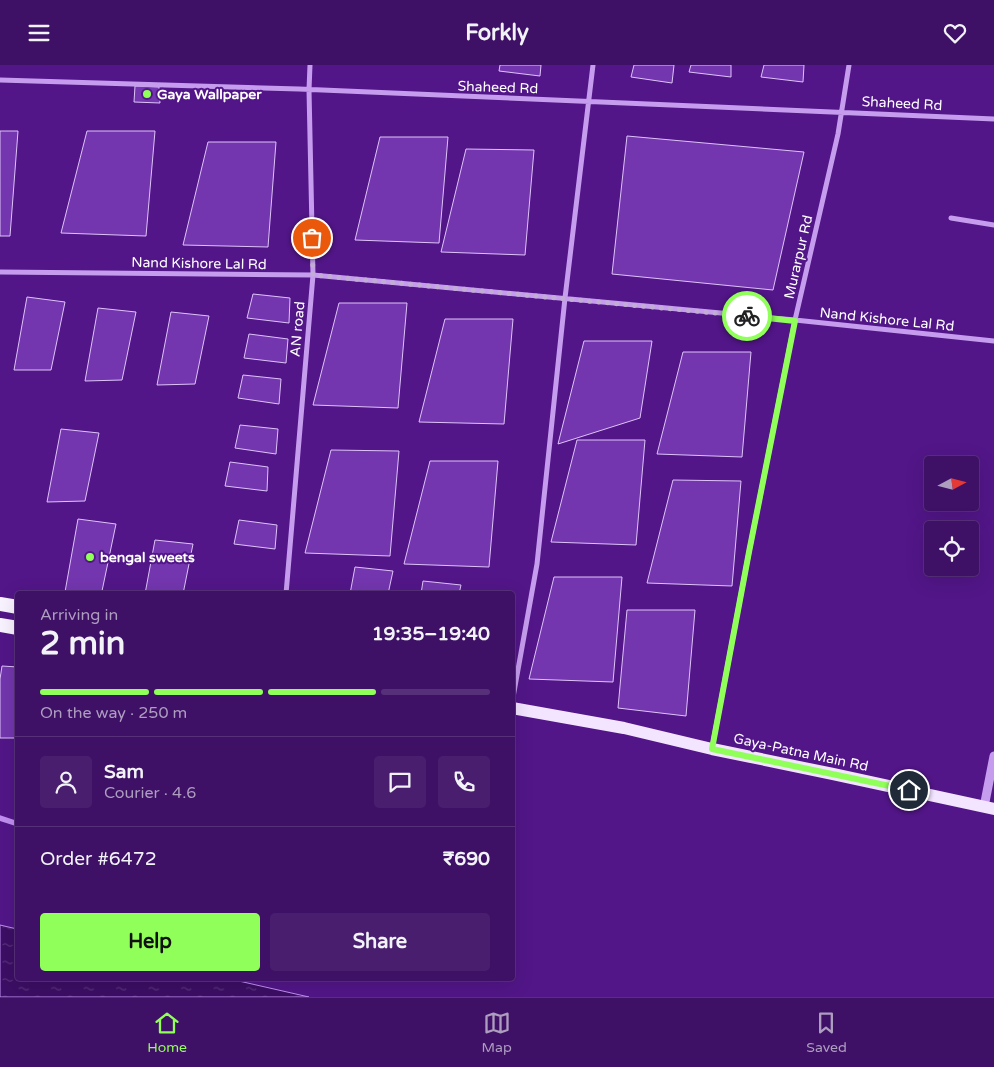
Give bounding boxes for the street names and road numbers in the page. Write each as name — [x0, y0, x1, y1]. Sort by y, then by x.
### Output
street label: Shaheed Rd — [457, 78, 539, 97]
street label: Shaheed Rd — [861, 93, 943, 114]
street label: Murarpur Rd — [781, 213, 816, 301]
street label: Nand Kishore Lal Rd — [131, 254, 267, 273]
street label: AN road — [287, 301, 308, 358]
street label: Nand Kishore Lal Rd — [819, 304, 955, 335]
street label: Gaya-Patna Main Rd — [732, 730, 870, 775]

